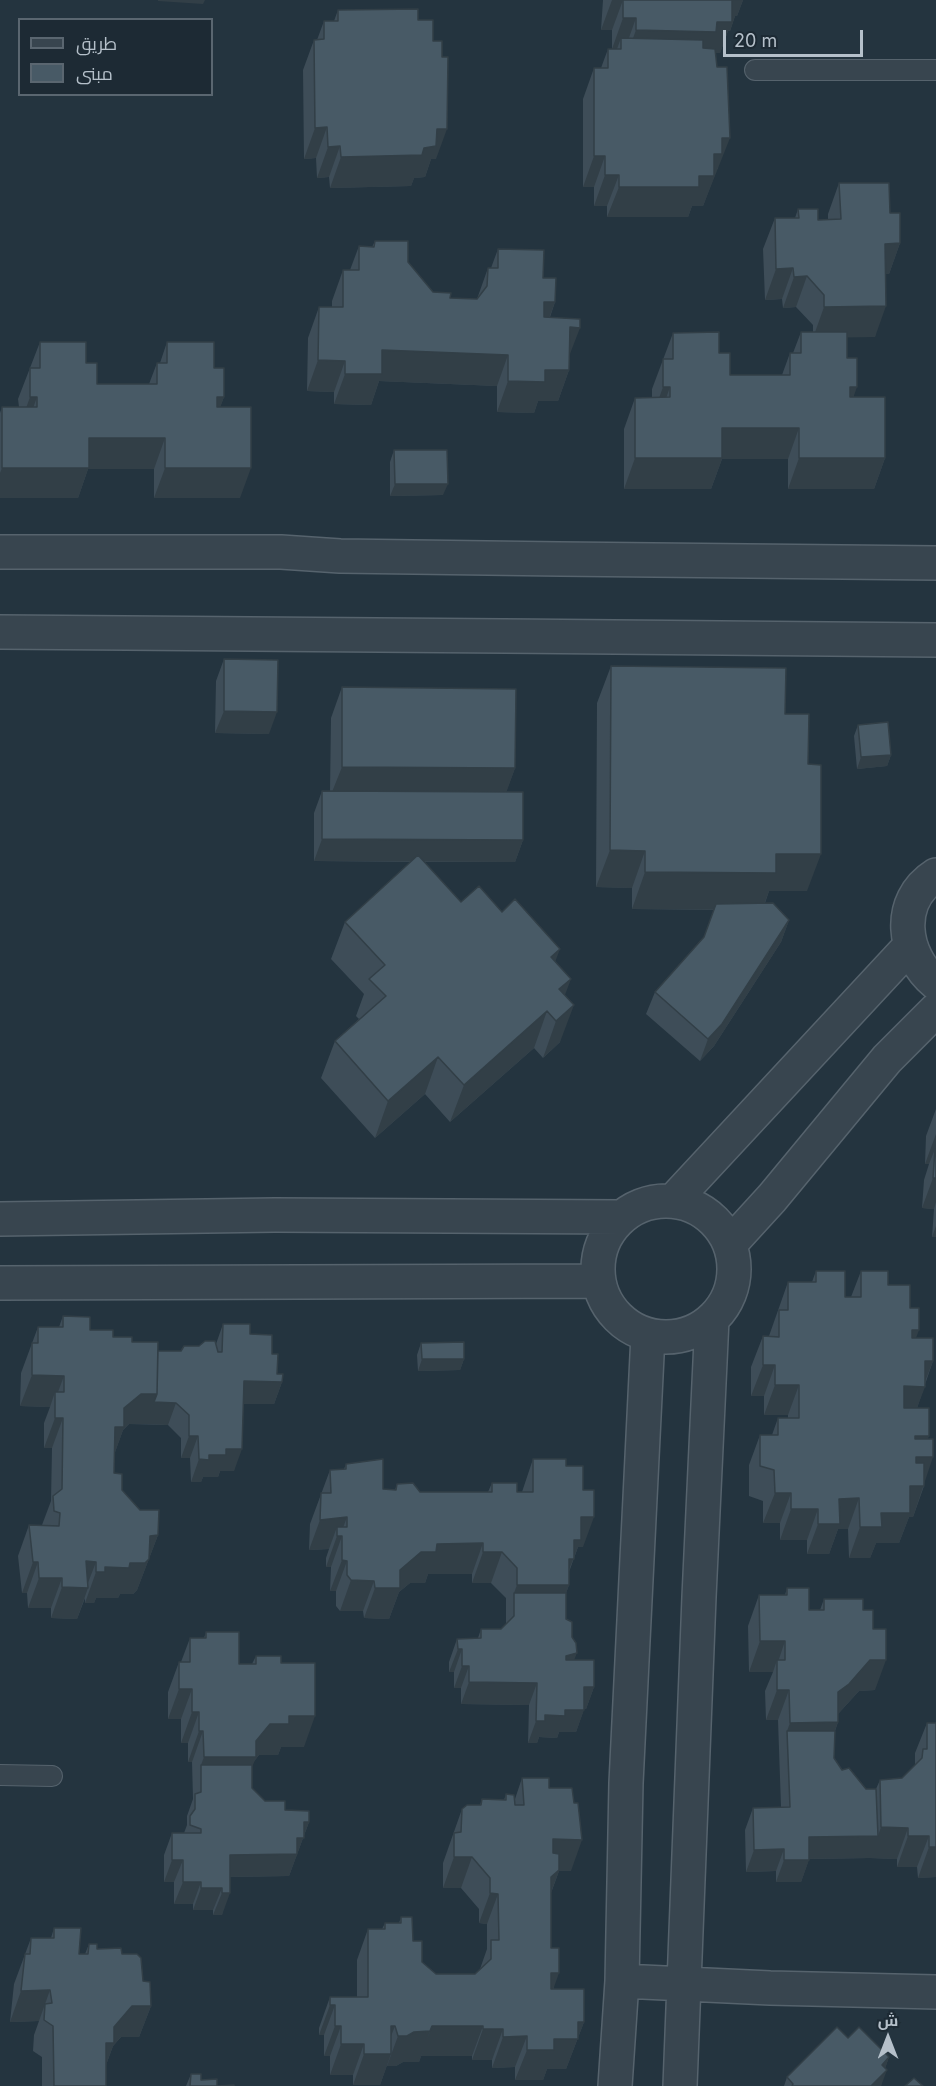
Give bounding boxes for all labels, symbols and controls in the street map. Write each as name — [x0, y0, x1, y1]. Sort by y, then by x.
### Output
legend — [18, 18, 213, 96]
scale bar — [726, 18, 866, 56]
text: 20 m — [734, 30, 777, 51]
text: طريق — [76, 33, 117, 54]
text: مبنى — [76, 63, 113, 84]
north arrow — [858, 2008, 918, 2068]
text: ش — [878, 2010, 898, 2030]

